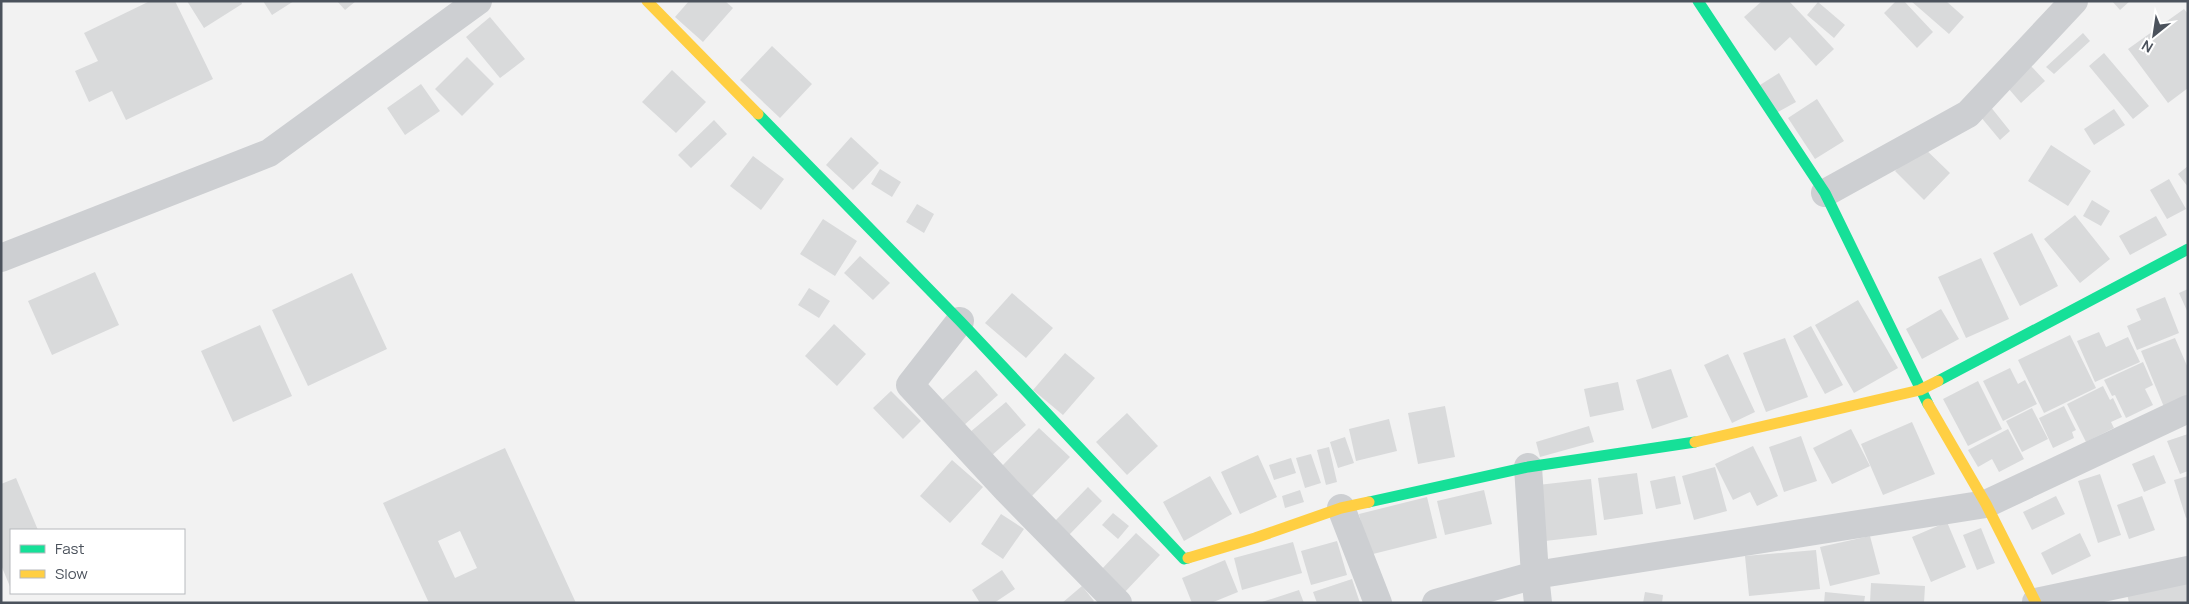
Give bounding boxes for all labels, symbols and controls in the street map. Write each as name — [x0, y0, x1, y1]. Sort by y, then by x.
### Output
north arrow — [2129, 10, 2179, 60]
text: N — [2138, 36, 2156, 57]
legend — [10, 529, 185, 594]
text: Fast — [55, 538, 84, 559]
text: Slow — [55, 563, 88, 584]

